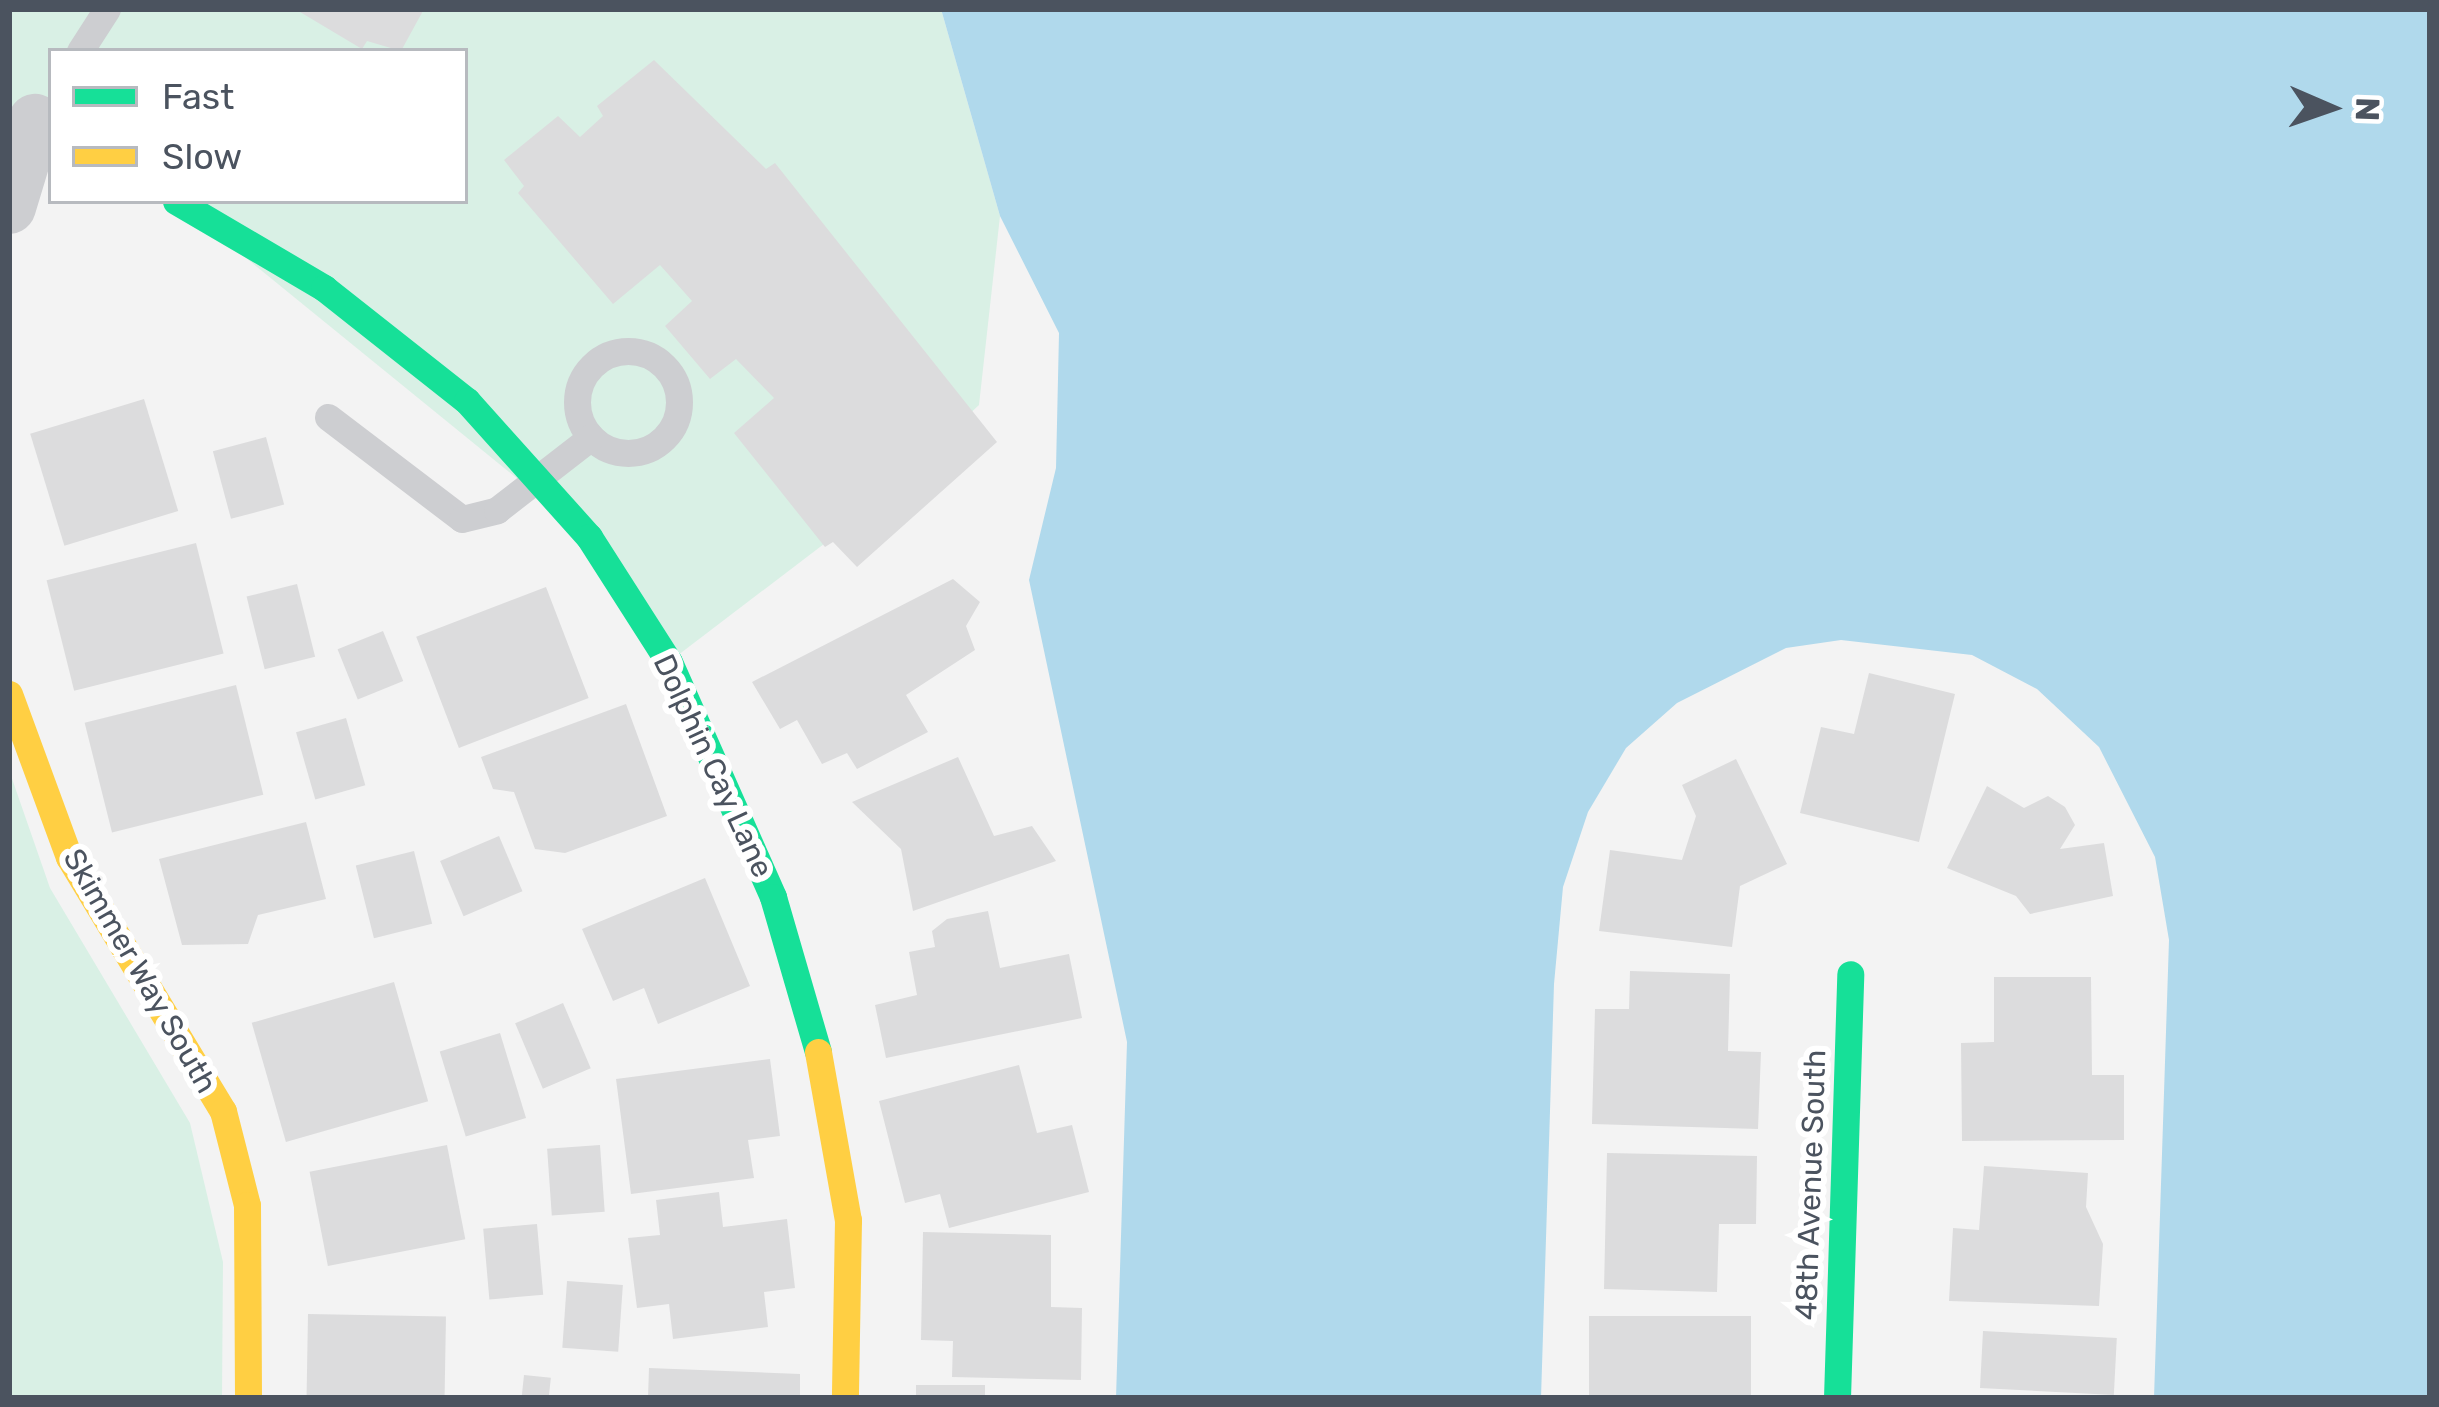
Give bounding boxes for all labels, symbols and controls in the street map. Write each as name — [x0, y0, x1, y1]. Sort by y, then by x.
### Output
legend — [48, 48, 468, 204]
north arrow — [2271, 48, 2391, 168]
text: Fast — [162, 75, 234, 118]
text: N — [2348, 97, 2387, 122]
text: Slow — [162, 135, 242, 178]
street label: Dolphin Cay Lane — [645, 648, 781, 884]
street label: Skimmer Way South — [55, 842, 225, 1100]
street label: 48th Avenue South — [1788, 1049, 1834, 1321]

